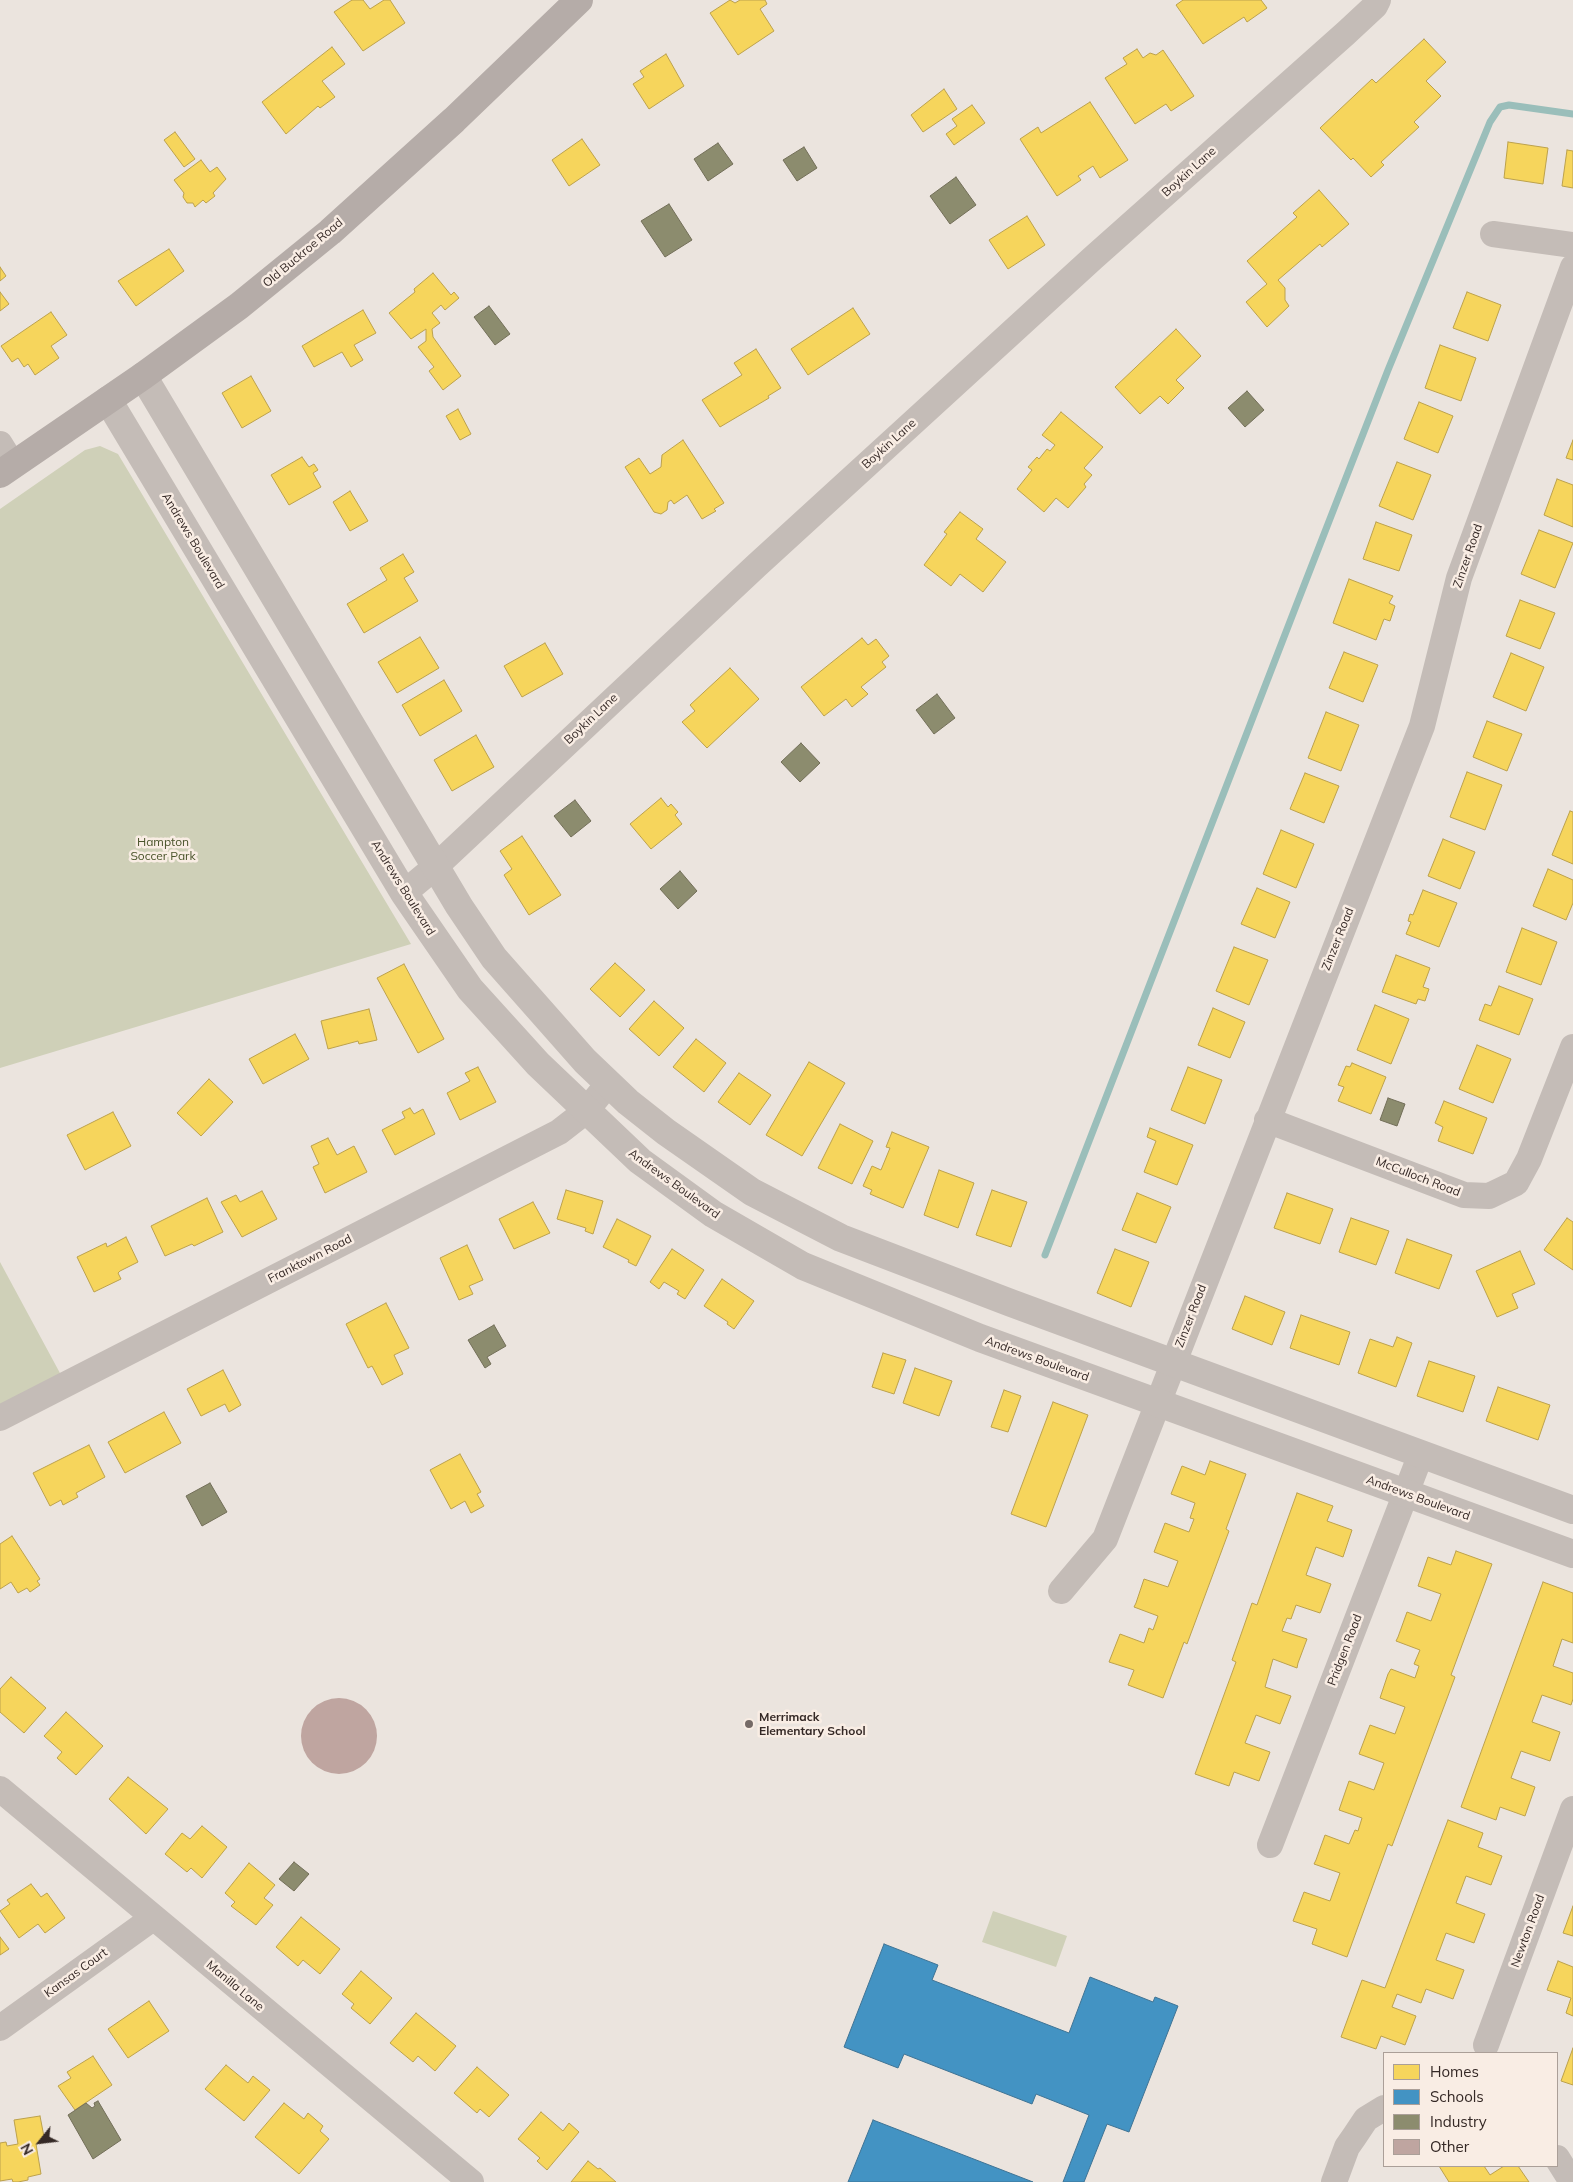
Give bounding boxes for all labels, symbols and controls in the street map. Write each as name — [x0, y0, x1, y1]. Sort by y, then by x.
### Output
street label: Boykin Lane — [1159, 144, 1219, 200]
street label: Old Buckroe Road — [260, 215, 346, 291]
street label: Boykin Lane — [859, 416, 919, 472]
street label: Andrews Boulevard — [159, 490, 227, 592]
street label: Zinzer Road — [1450, 522, 1486, 590]
street label: Boykin Lane — [561, 691, 621, 747]
park label: Hampton Soccer Park — [130, 835, 196, 863]
street label: Andrews Boulevard — [368, 838, 438, 938]
street label: Zinzer Road — [1319, 905, 1357, 973]
street label: Andrews Boulevard — [626, 1146, 722, 1222]
street label: McCulloch Road — [1374, 1154, 1462, 1200]
street label: Franktown Road — [266, 1232, 354, 1286]
street label: Zinzer Road — [1172, 1282, 1210, 1350]
street label: Andrews Boulevard — [983, 1334, 1091, 1384]
street label: Andrews Boulevard — [1364, 1473, 1472, 1523]
street label: Pridgen Road — [1325, 1612, 1365, 1688]
place label: Merrimack Elementary School — [759, 1710, 866, 1738]
marker: Merrimack Elementary School — [743, 1718, 755, 1730]
street label: Newton Road — [1508, 1893, 1548, 1969]
street label: Kansas Court — [42, 1945, 110, 2001]
street label: Manilla Lane — [203, 1958, 267, 2014]
legend — [1383, 2052, 1558, 2167]
text: Homes — [1430, 2062, 1479, 2081]
text: Schools — [1430, 2087, 1484, 2106]
text: Industry — [1430, 2112, 1487, 2131]
north arrow — [15, 2117, 65, 2167]
text: Other — [1430, 2137, 1469, 2156]
text: N — [16, 2140, 37, 2158]

